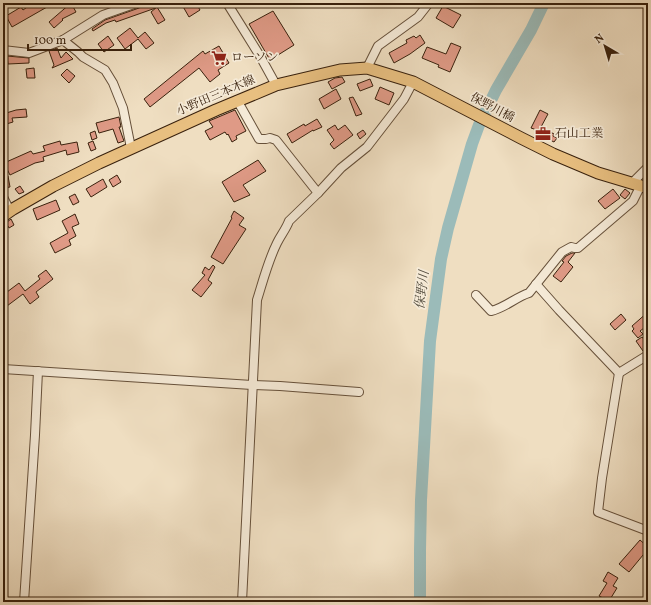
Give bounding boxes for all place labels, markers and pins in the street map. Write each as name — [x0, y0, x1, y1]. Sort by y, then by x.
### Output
supermarket icon: ローソン — [210, 49, 228, 67]
place label: ローソン — [231, 50, 279, 66]
office icon: 石山工業 — [534, 125, 552, 143]
place label: 石山工業 — [555, 126, 603, 142]

